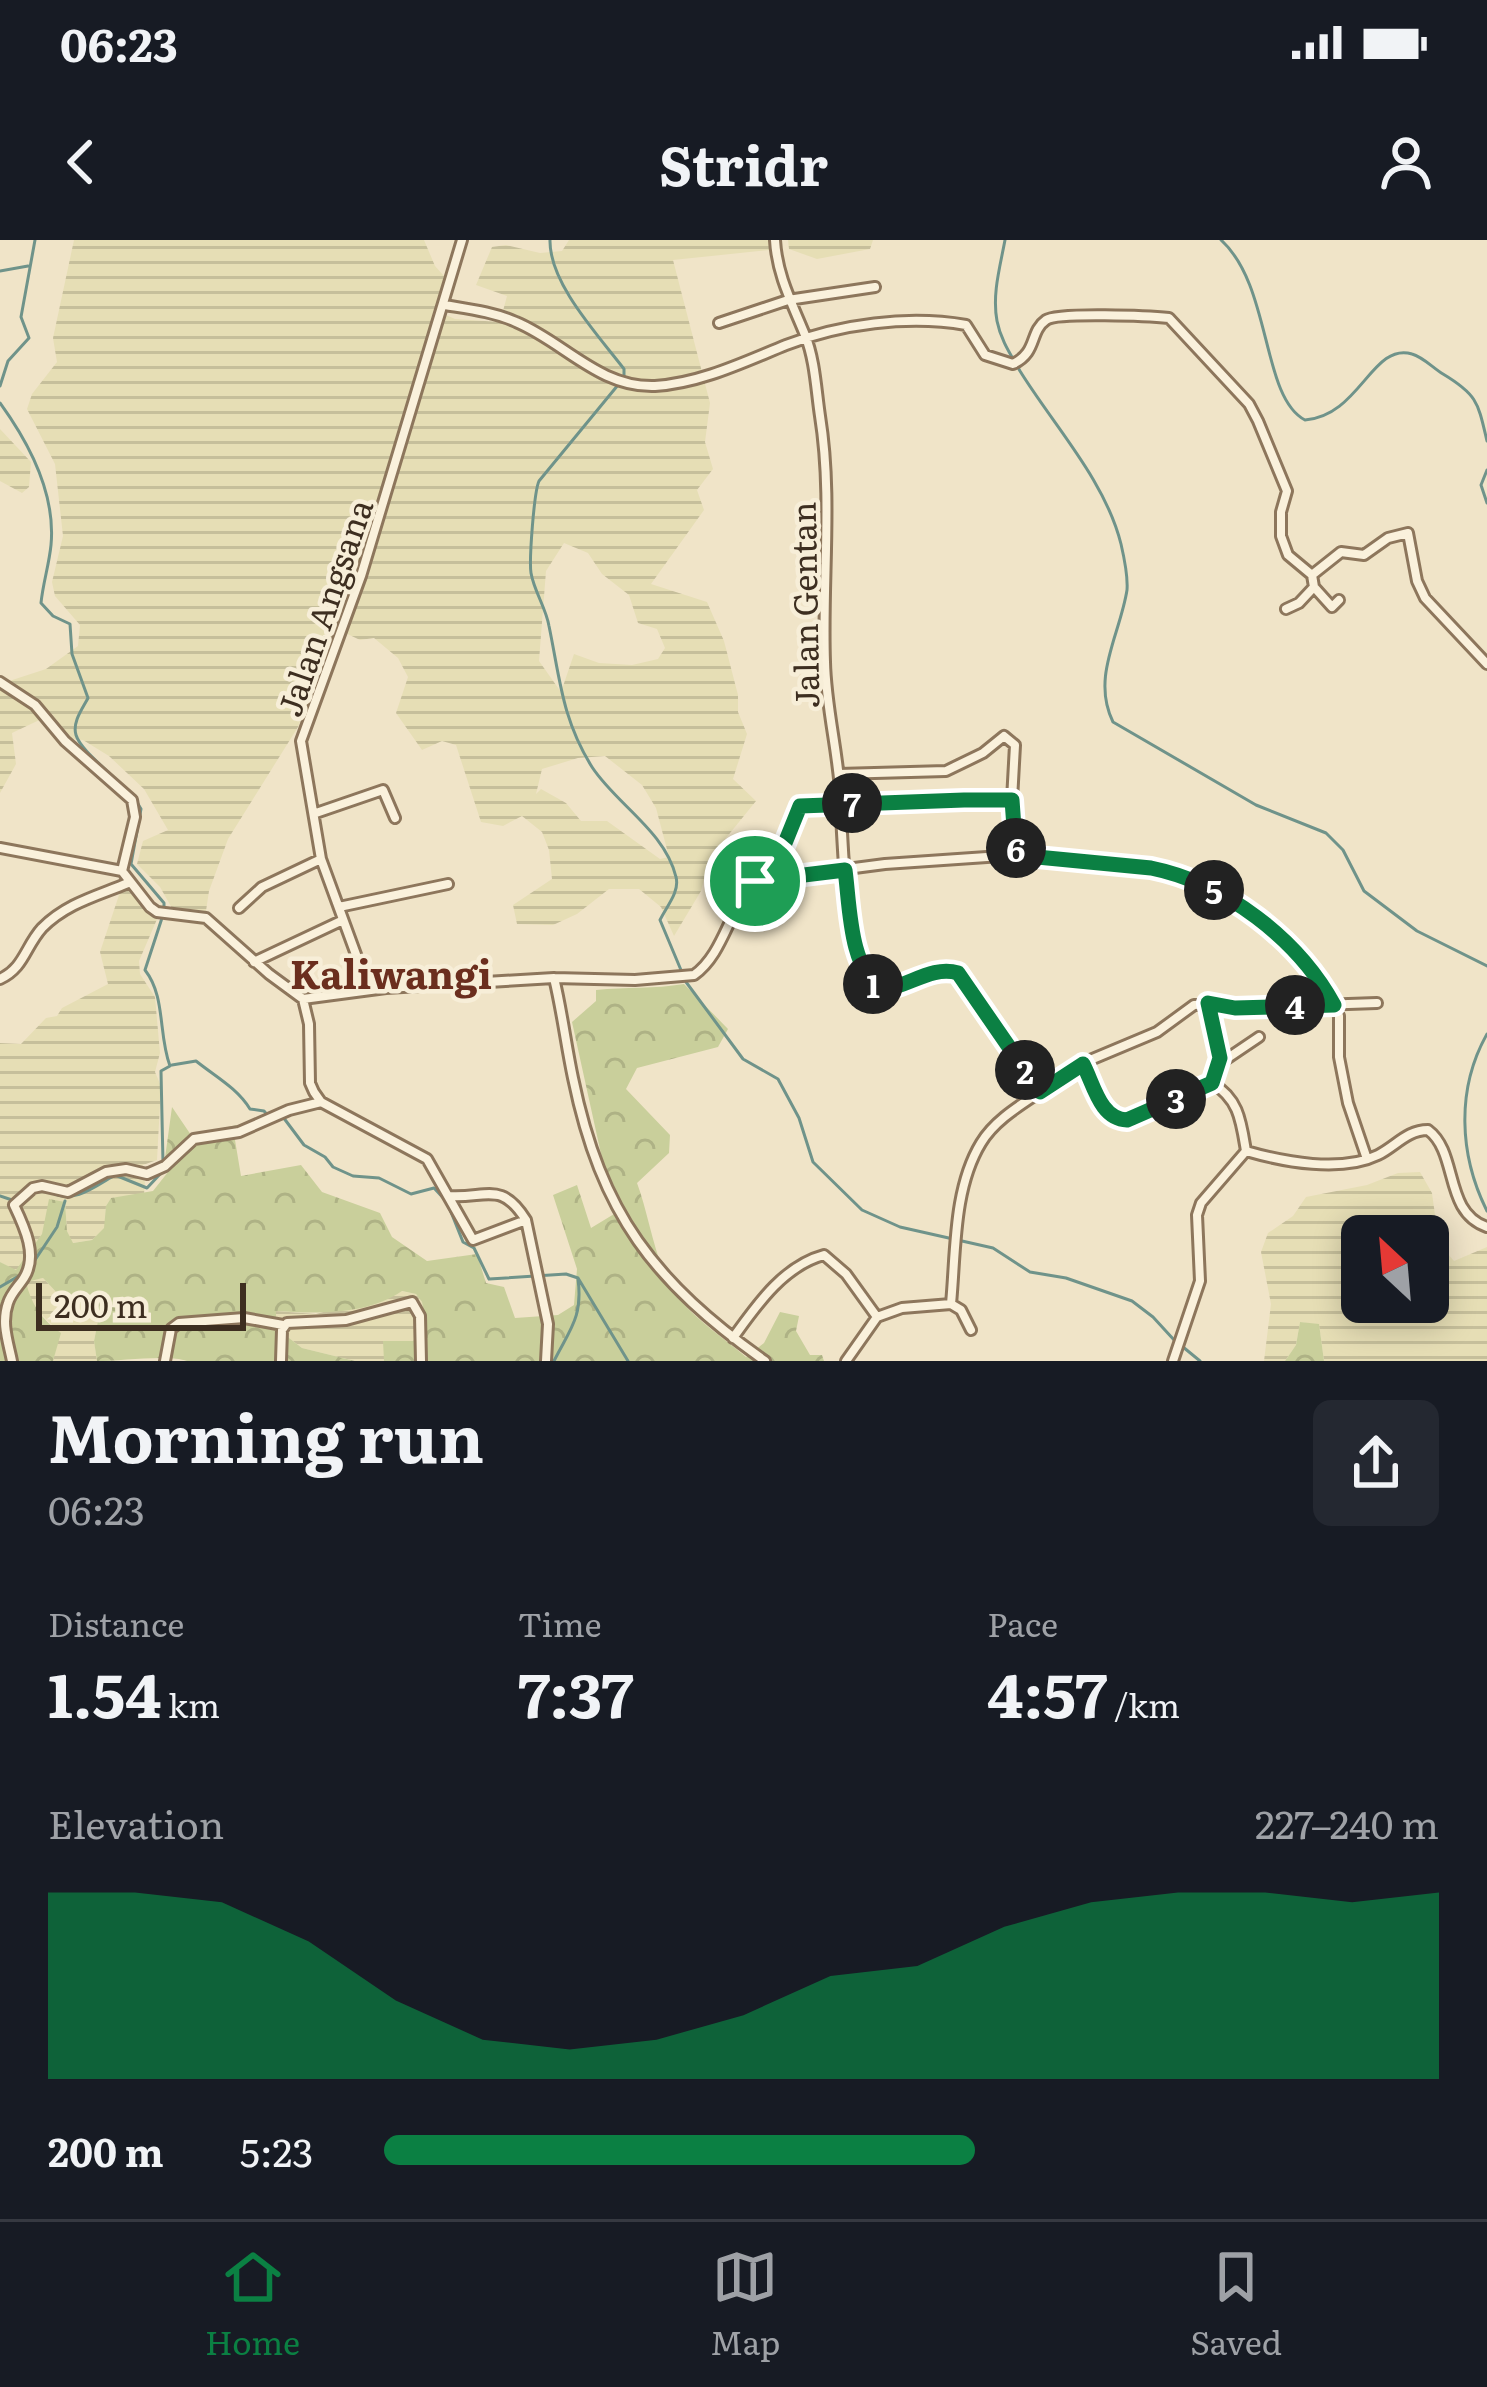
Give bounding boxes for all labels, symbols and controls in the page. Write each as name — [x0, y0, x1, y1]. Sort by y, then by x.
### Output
text: 06:23 — [60, 9, 178, 76]
text: Stridr — [659, 122, 828, 203]
icon: back — [48, 129, 114, 195]
icon: person — [1373, 129, 1439, 195]
street label: Jalan Angsana — [263, 491, 383, 722]
street label: Jalan Gentan — [777, 501, 829, 709]
pin: 7 — [822, 773, 882, 833]
text: 7 — [843, 778, 861, 827]
pin: 6 — [986, 818, 1046, 878]
text: 6 — [1006, 823, 1026, 872]
pin — [704, 830, 806, 932]
icon: arrive — [722, 848, 788, 914]
pin: 5 — [1184, 860, 1244, 920]
text: 5 — [1205, 865, 1223, 914]
district label: Kaliwangi — [290, 943, 492, 1001]
pin: 1 — [843, 954, 903, 1014]
text: 1 — [866, 959, 880, 1008]
pin: 4 — [1265, 975, 1325, 1035]
text: 4 — [1285, 980, 1305, 1029]
pin: 2 — [995, 1040, 1055, 1100]
text: 2 — [1016, 1045, 1034, 1094]
pin: 3 — [1146, 1069, 1206, 1129]
text: 3 — [1167, 1074, 1185, 1123]
north arrow — [1341, 1215, 1449, 1323]
map controls — [1341, 1215, 1449, 1323]
scale bar — [36, 1277, 246, 1330]
text: 200 m — [54, 1279, 148, 1328]
text: Morning run — [48, 1385, 484, 1483]
button: share — [1313, 1400, 1439, 1526]
text: 06:23 — [48, 1479, 145, 1537]
text: Distance — [48, 1598, 184, 1647]
text: Time — [518, 1598, 602, 1647]
text: Pace — [987, 1598, 1058, 1647]
text: 1.54 — [48, 1647, 161, 1736]
text: 7:37 — [518, 1647, 634, 1736]
text: 4:57 — [987, 1647, 1107, 1736]
text: km — [161, 1679, 220, 1728]
text: /km — [1107, 1679, 1180, 1728]
text: Elevation — [48, 1793, 224, 1851]
text: 227–240 m — [1255, 1793, 1439, 1851]
text: 200 m — [48, 2121, 164, 2179]
text: 5:23 — [240, 2121, 313, 2179]
tab: Home — [205, 2244, 300, 2365]
tab: Map — [710, 2244, 780, 2365]
tab: Saved — [1190, 2244, 1282, 2365]

